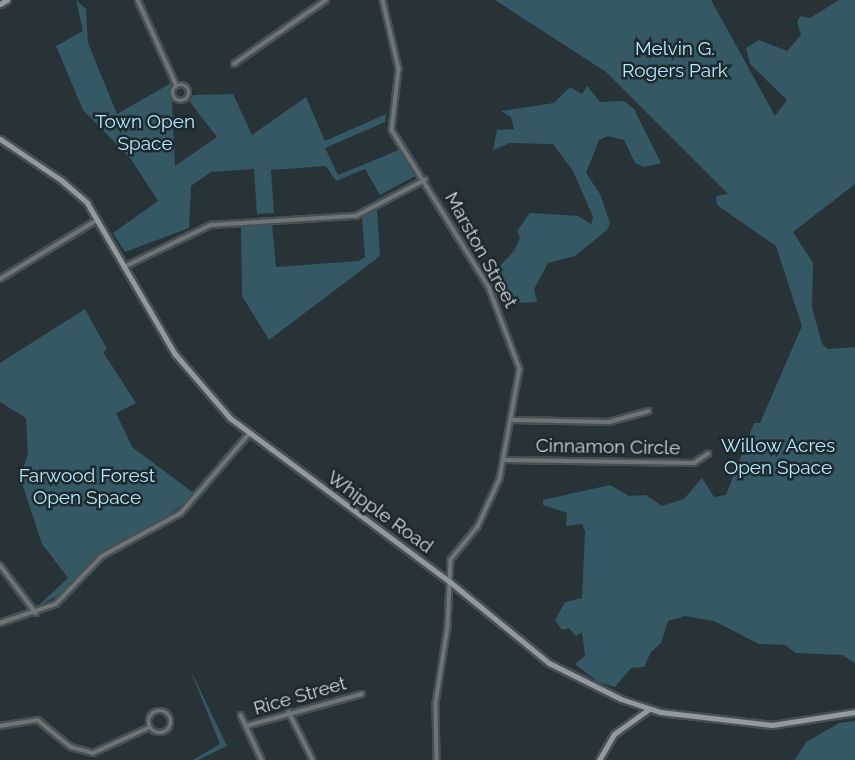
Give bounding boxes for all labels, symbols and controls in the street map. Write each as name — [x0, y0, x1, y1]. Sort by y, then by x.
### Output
park label: Melvin G. Rogers Park — [622, 38, 728, 82]
park label: Town Open Space — [95, 111, 195, 155]
street label: Marston Street — [440, 188, 522, 312]
street label: Cinnamon Circle — [535, 434, 681, 460]
park label: Willow Acres Open Space — [720, 435, 836, 479]
park label: Farwood Forest Open Space — [19, 465, 155, 509]
street label: Whipple Road — [323, 466, 437, 558]
street label: Rice Street — [251, 672, 349, 720]

